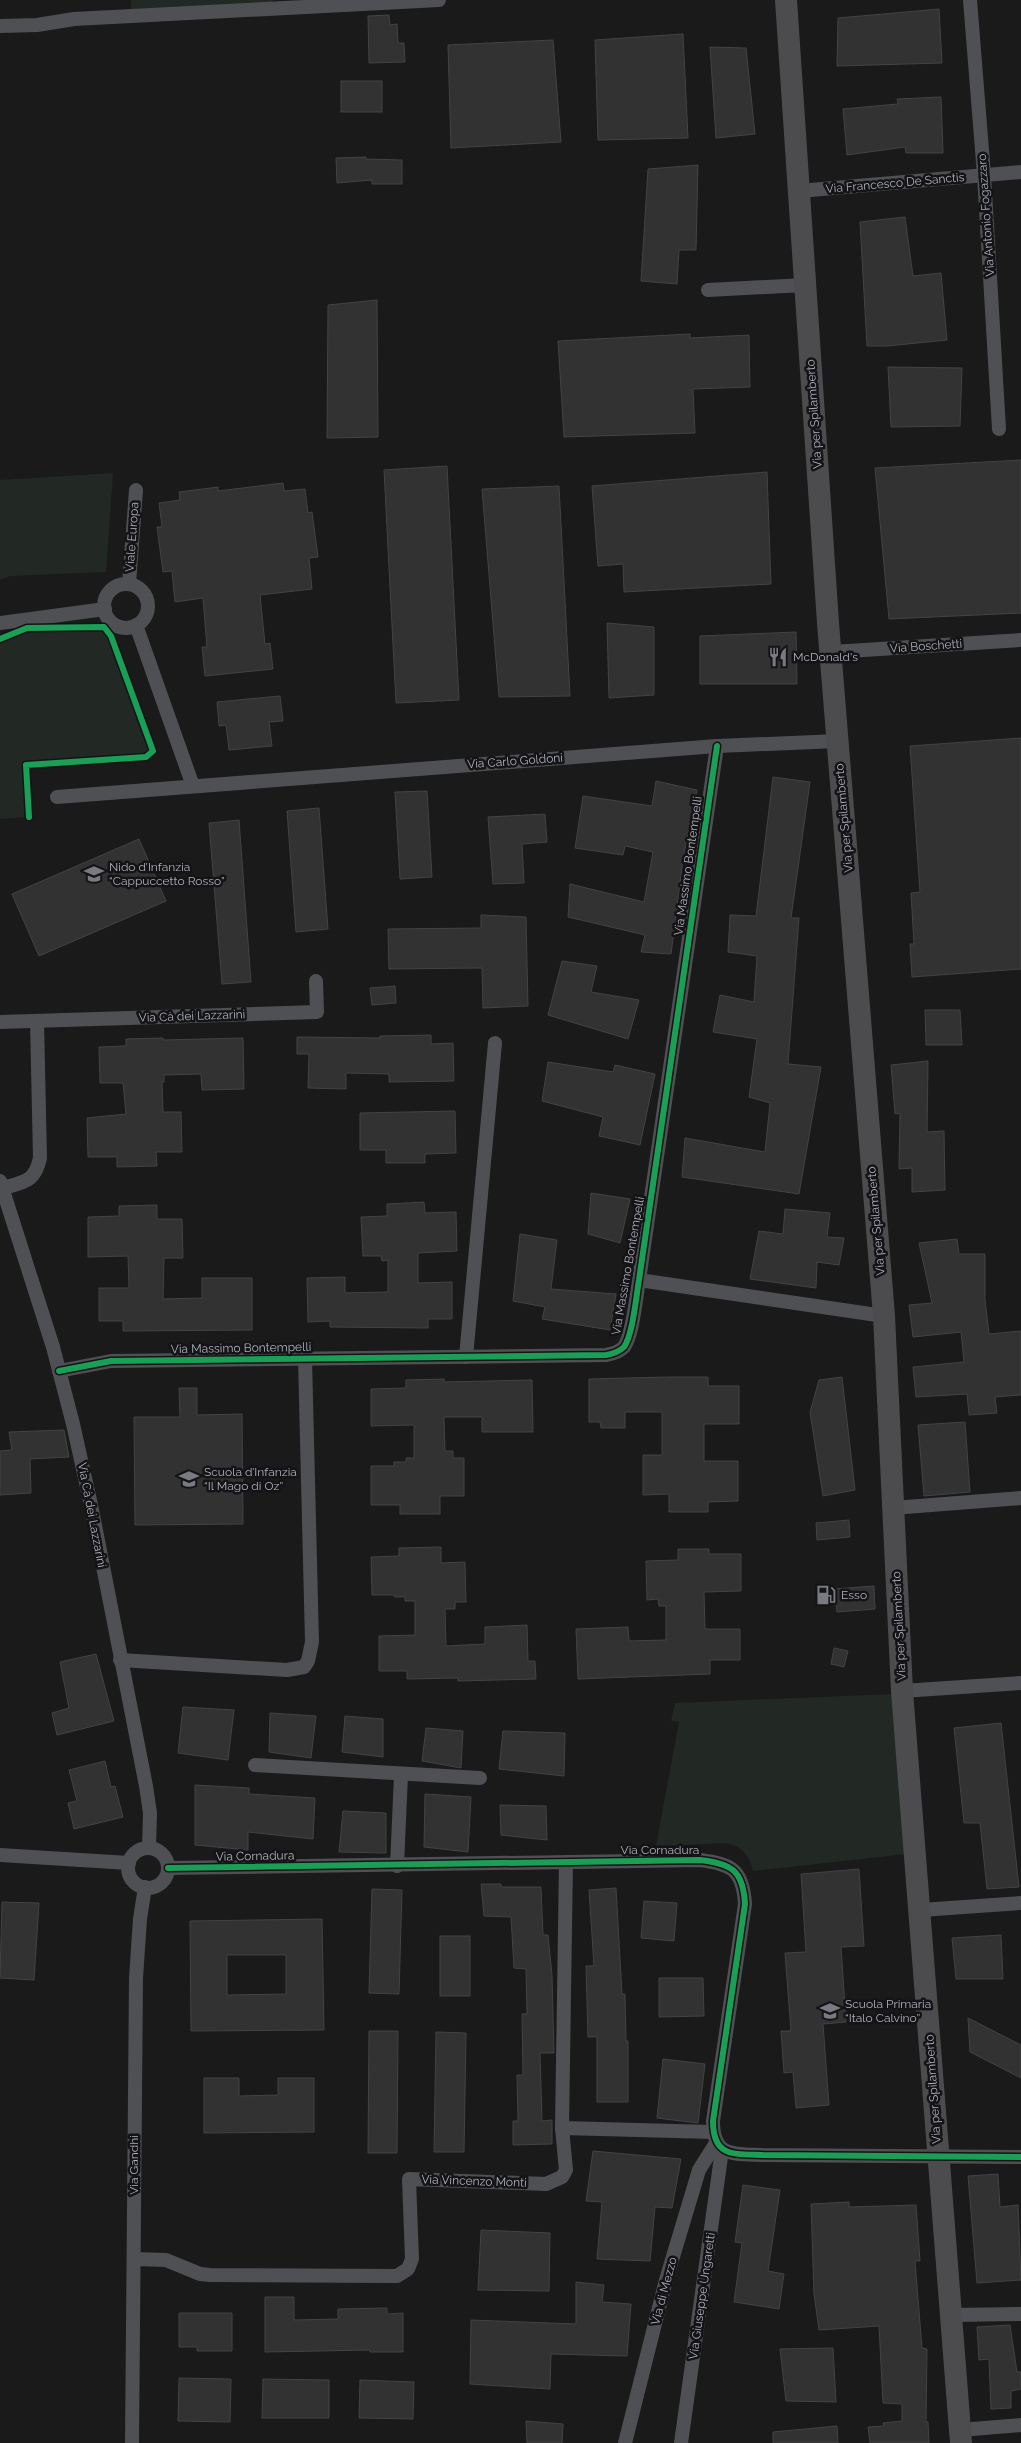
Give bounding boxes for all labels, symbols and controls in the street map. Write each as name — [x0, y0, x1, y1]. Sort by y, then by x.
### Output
street label: Via Antonio Fogazzaro — [975, 153, 997, 277]
street label: Via Francesco De Sanctis — [825, 170, 965, 196]
street label: Via per Spilamberto — [803, 359, 825, 469]
street label: Viale Europa — [123, 502, 141, 572]
street label: Via Boschetti — [889, 636, 963, 656]
restaurant icon: McDonald's — [767, 646, 789, 668]
place label: McDonald's — [793, 650, 858, 664]
street label: Via Carlo Goldoni — [467, 751, 563, 771]
street label: Via per Spilamberto — [832, 763, 856, 873]
street label: Via Massimo Bontempelli — [671, 795, 705, 937]
place label: Nido d’Infanzia “Cappuccetto Rosso” — [109, 860, 225, 888]
school or university icon: Nido d’Infanzia “Cappuccetto Rosso” — [83, 863, 105, 885]
street label: Via Cà dei Lazzarini — [138, 1007, 246, 1025]
street label: Via per Spilamberto — [864, 1166, 888, 1276]
street label: Via Massimo Bontempelli — [609, 1196, 647, 1336]
street label: Via Massimo Bontempelli — [171, 1340, 311, 1356]
street label: Via Cà dei Lazzarini — [75, 1461, 109, 1569]
place label: Scuola d’Infanzia “Il Mago di Oz” — [204, 1465, 297, 1493]
school or university icon: Scuola d’Infanzia “Il Mago di Oz” — [178, 1468, 200, 1490]
street label: Via per Spilamberto — [889, 1571, 909, 1681]
fuel station icon: Esso — [815, 1584, 837, 1606]
place label: Esso — [841, 1588, 867, 1602]
street label: Via Cornadura — [621, 1843, 699, 1857]
street label: Via Cornadura — [215, 1848, 295, 1864]
place label: Scuola Primaria “Italo Calvino” — [845, 1997, 931, 2025]
school or university icon: Scuola Primaria “Italo Calvino” — [819, 2000, 841, 2022]
street label: Via per Spilamberto — [922, 2034, 944, 2144]
street label: Via Gandhi — [127, 2135, 141, 2195]
street label: Via Vincenzo Monti — [421, 2172, 527, 2190]
street label: Via Giuseppe Ungaretti — [686, 2232, 718, 2360]
street label: Via di Mezzo — [648, 2256, 680, 2326]

